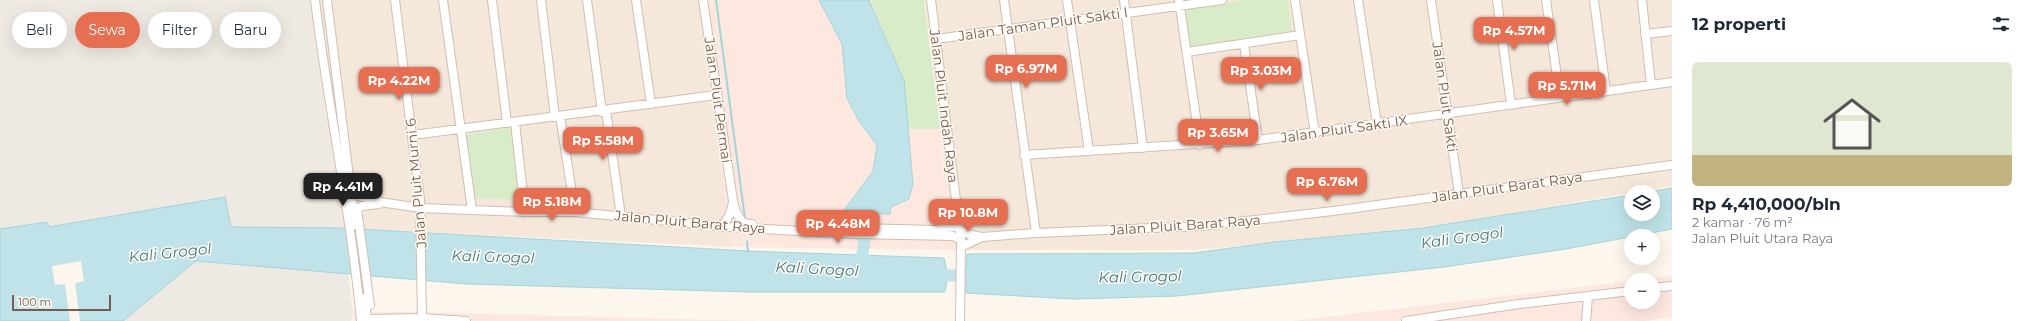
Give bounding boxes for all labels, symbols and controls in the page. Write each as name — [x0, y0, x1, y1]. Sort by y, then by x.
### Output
street label: Jalan Taman Pluit Sakti I — [956, 3, 1129, 45]
chip: Beli — [12, 12, 67, 48]
chip: Sewa — [75, 12, 140, 48]
chip: Filter — [148, 12, 212, 48]
chip: Baru — [220, 12, 281, 48]
icon: filters — [1990, 13, 2012, 35]
text: 12 properti — [1692, 14, 1786, 34]
pin: Rp 4.57M — [1473, 17, 1555, 51]
text: Rp 4.57M — [1483, 22, 1545, 38]
street label: Jalan Pluit Indah Raya — [926, 27, 962, 184]
street label: Jalan Pluit Permai — [700, 35, 736, 164]
street label: Jalan Pluit Sakti — [1428, 40, 1462, 153]
pin: Rp 6.97M — [985, 55, 1067, 89]
pin: Rp 3.03M — [1220, 57, 1302, 91]
text: Rp 6.97M — [995, 60, 1057, 76]
text: Rp 3.03M — [1230, 62, 1292, 78]
pin: Rp 4.22M — [358, 67, 440, 101]
text: Rp 4.22M — [368, 72, 430, 88]
pin: Rp 5.71M — [1526, 72, 1608, 106]
text: Rp 5.71M — [1538, 77, 1596, 93]
icon: home — [1816, 88, 1888, 160]
street label: Jalan Pluit Sakti IX — [1278, 111, 1409, 147]
street label: Jalan Pluit Murni 6 — [401, 117, 431, 250]
pin: Rp 3.65M — [1177, 119, 1259, 153]
text: Rp 3.65M — [1187, 124, 1249, 140]
pin: Rp 5.58M — [562, 127, 644, 161]
text: Rp 5.58M — [572, 132, 634, 148]
pin: Rp 6.76M — [1286, 168, 1368, 202]
street label: Jalan Pluit Barat Raya — [1430, 168, 1583, 207]
pin: Rp 4.41M — [302, 173, 384, 207]
text: Rp 6.76M — [1296, 173, 1358, 189]
text: Rp 4.41M — [313, 178, 373, 194]
map controls — [1624, 185, 1660, 309]
button: layers — [1624, 185, 1660, 221]
pin: Rp 5.18M — [511, 188, 593, 222]
text: Rp 5.18M — [522, 193, 582, 209]
text: Rp 4,410,000/bln — [1692, 194, 1841, 214]
pin: Rp 10.8M — [927, 199, 1009, 233]
text: Rp 10.8M — [938, 204, 998, 220]
street label: Jalan Pluit Barat Raya — [613, 206, 766, 238]
pin: Rp 4.48M — [797, 210, 879, 244]
street label: Jalan Pluit Barat Raya — [1108, 211, 1261, 239]
text: 2 kamar · 76 m² — [1692, 214, 1793, 230]
text: Rp 4.48M — [806, 215, 870, 231]
water label: Kali Grogol — [1419, 222, 1504, 253]
button: + — [1624, 229, 1660, 265]
text: Jalan Pluit Utara Raya — [1692, 230, 1833, 246]
water label: Kali Grogol — [128, 239, 212, 266]
water label: Kali Grogol — [451, 246, 535, 267]
water label: Kali Grogol — [775, 257, 859, 280]
water label: Kali Grogol — [1098, 266, 1182, 287]
button: − — [1624, 273, 1660, 309]
scale bar — [12, 293, 111, 312]
text: 100 m — [18, 295, 51, 309]

